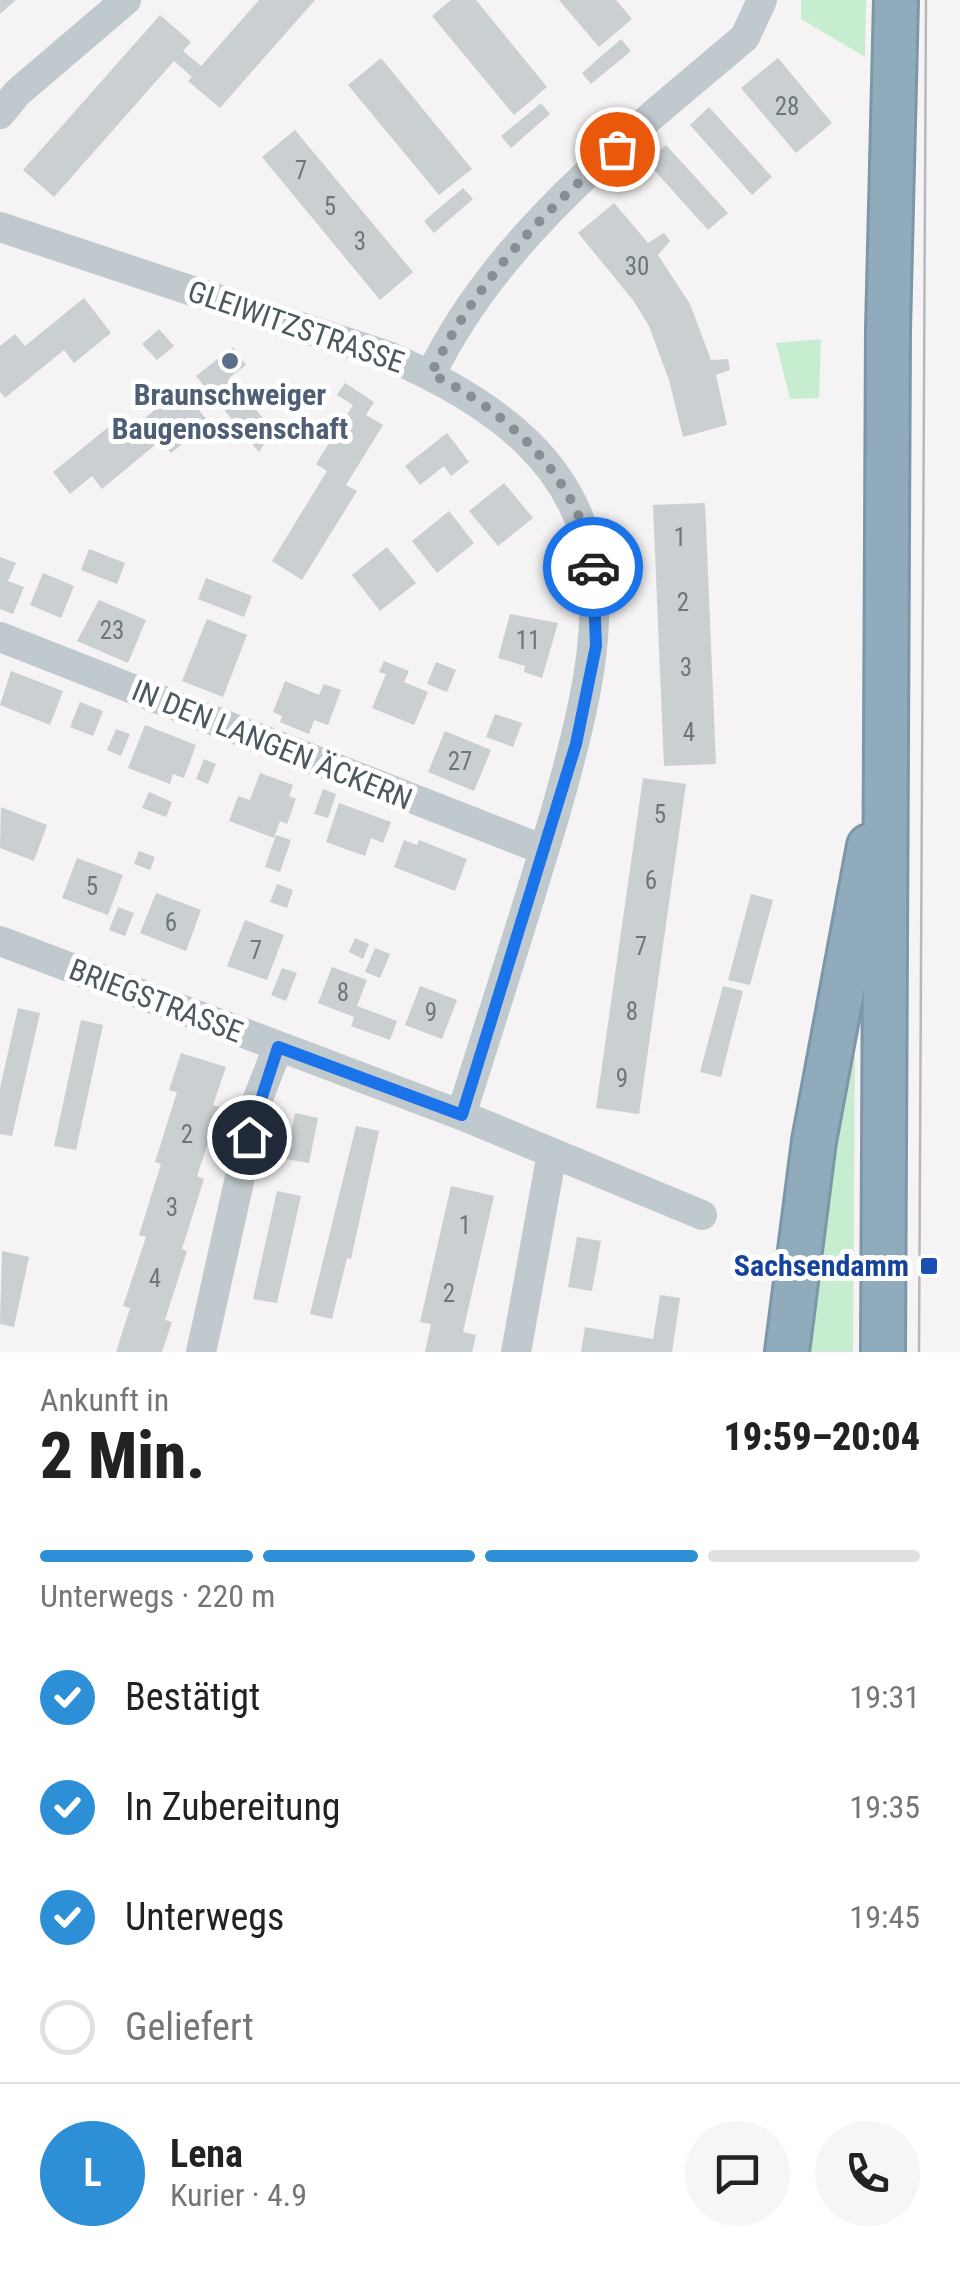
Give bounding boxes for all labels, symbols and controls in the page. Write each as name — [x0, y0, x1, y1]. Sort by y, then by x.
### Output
house number: 28 — [775, 92, 799, 121]
pin — [575, 107, 660, 192]
icon: bag — [590, 122, 645, 177]
house number: 7 — [295, 156, 307, 185]
house number: 5 — [324, 192, 336, 221]
house number: 3 — [354, 227, 366, 256]
house number: 30 — [625, 252, 649, 281]
street label: GLEIWITZSTRASSE — [184, 273, 409, 380]
marker: Braunschweiger Baugenossenschaft — [219, 350, 241, 372]
place label: Braunschweiger Baugenossenschaft — [112, 377, 348, 446]
courier — [543, 517, 643, 617]
house number: 1 — [674, 523, 686, 552]
icon: car — [566, 540, 621, 595]
house number: 2 — [677, 588, 689, 617]
house number: 23 — [100, 616, 124, 645]
house number: 11 — [516, 626, 540, 655]
house number: 3 — [680, 653, 692, 682]
street label: IN DEN LANGEN ÄCKERN — [127, 672, 417, 817]
house number: 4 — [683, 718, 695, 747]
house number: 27 — [448, 747, 472, 776]
house number: 5 — [654, 800, 666, 829]
house number: 6 — [645, 866, 657, 895]
house number: 5 — [86, 872, 98, 901]
house number: 6 — [165, 908, 177, 937]
house number: 7 — [635, 932, 647, 961]
house number: 7 — [250, 936, 262, 965]
street label: BRIEGSTRASSE — [65, 951, 248, 1050]
house number: 8 — [337, 978, 349, 1007]
house number: 8 — [626, 997, 638, 1026]
house number: 9 — [425, 998, 437, 1027]
house number: 9 — [616, 1064, 628, 1093]
pin — [207, 1095, 292, 1180]
icon: home — [222, 1110, 277, 1165]
house number: 2 — [181, 1120, 193, 1149]
house number: 3 — [166, 1193, 178, 1222]
house number: 1 — [459, 1211, 471, 1240]
place label: Sachsendamm — [734, 1248, 909, 1283]
marker: Sachsendamm — [918, 1255, 940, 1277]
house number: 4 — [149, 1264, 161, 1293]
house number: 2 — [443, 1279, 455, 1308]
text: Ankunft in — [40, 1381, 169, 1419]
text: 19:59–20:04 — [723, 1415, 920, 1459]
text: 2 Min. — [40, 1418, 205, 1494]
text: Unterwegs · 220 m — [40, 1577, 275, 1615]
icon: check — [40, 1670, 95, 1725]
text: Bestätigt — [125, 1675, 260, 1719]
text: 19:31 — [849, 1678, 920, 1716]
icon: check — [40, 1780, 95, 1835]
text: In Zubereitung — [125, 1785, 341, 1829]
text: 19:35 — [849, 1788, 920, 1826]
icon: check — [40, 1890, 95, 1945]
text: Unterwegs — [125, 1895, 284, 1939]
text: 19:45 — [849, 1898, 920, 1936]
text: Geliefert — [125, 2005, 254, 2049]
button: chat — [685, 2121, 790, 2226]
button: phone — [815, 2121, 920, 2226]
text: Lena — [170, 2132, 243, 2176]
text: L — [83, 2151, 102, 2195]
text: Kurier · 4.9 — [170, 2176, 307, 2214]

